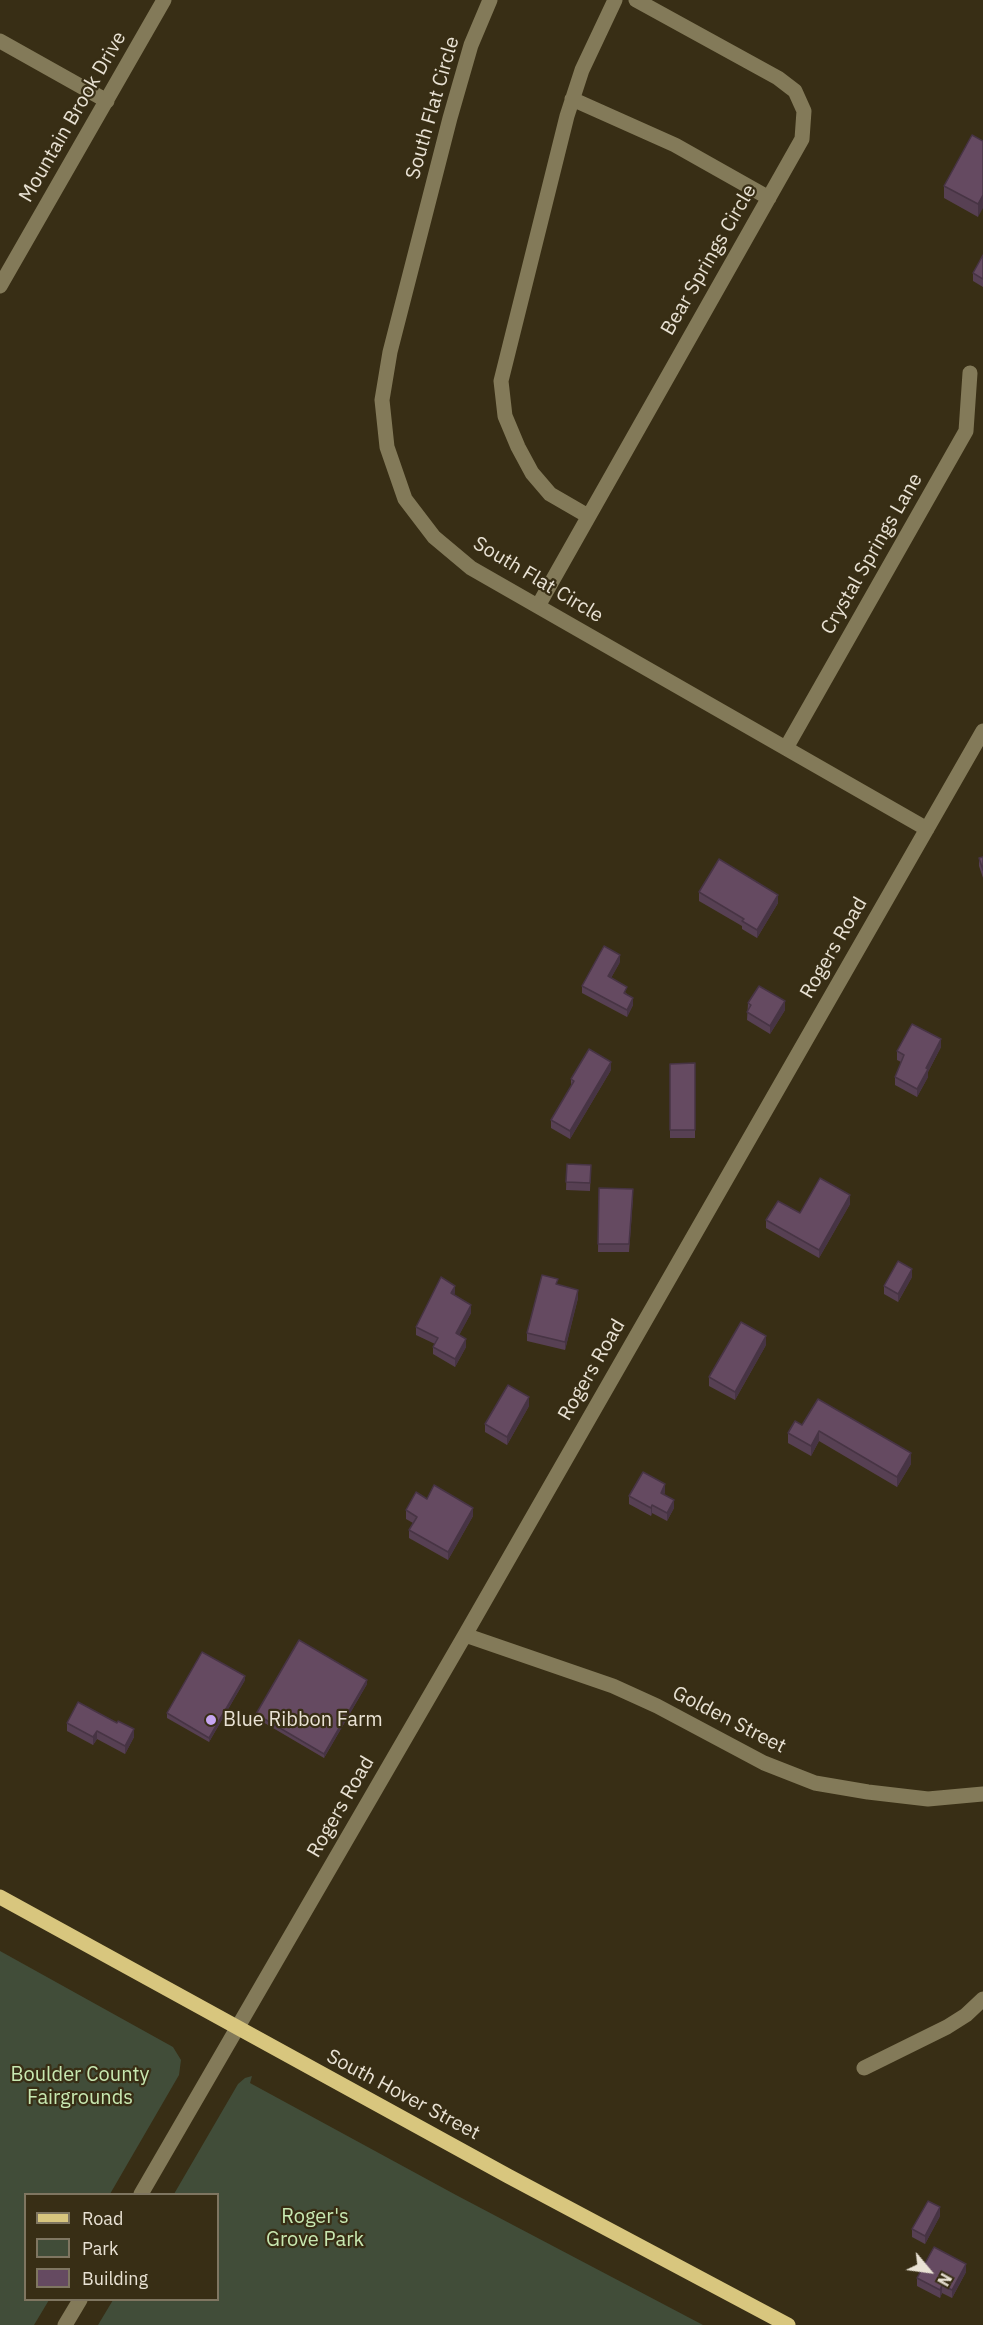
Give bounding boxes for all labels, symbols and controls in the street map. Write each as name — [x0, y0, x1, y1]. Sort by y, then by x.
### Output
street label: Mountain Brook Drive — [14, 27, 132, 207]
street label: South Flat Circle — [401, 34, 465, 182]
street label: Bear Springs Circle — [656, 180, 762, 340]
street label: Crystal Springs Lane — [816, 469, 928, 639]
street label: South Flat Circle — [469, 532, 607, 628]
street label: Rogers Road — [795, 893, 873, 1003]
street label: Rogers Road — [553, 1315, 631, 1425]
street label: Golden Street — [668, 1681, 790, 1759]
place label: Blue Ribbon Farm — [223, 1708, 383, 1732]
marker: Blue Ribbon Farm — [204, 1713, 218, 1727]
street label: Rogers Road — [302, 1752, 380, 1862]
street label: South Hover Street — [322, 2044, 484, 2146]
park label: Boulder County Fairgrounds — [10, 2063, 150, 2110]
legend — [24, 2193, 219, 2301]
park label: Roger's Grove Park — [266, 2205, 364, 2252]
text: Road — [82, 2207, 123, 2230]
text: Park — [82, 2237, 118, 2260]
north arrow — [899, 2241, 959, 2301]
text: Building — [82, 2267, 148, 2290]
text: N — [933, 2270, 956, 2290]

